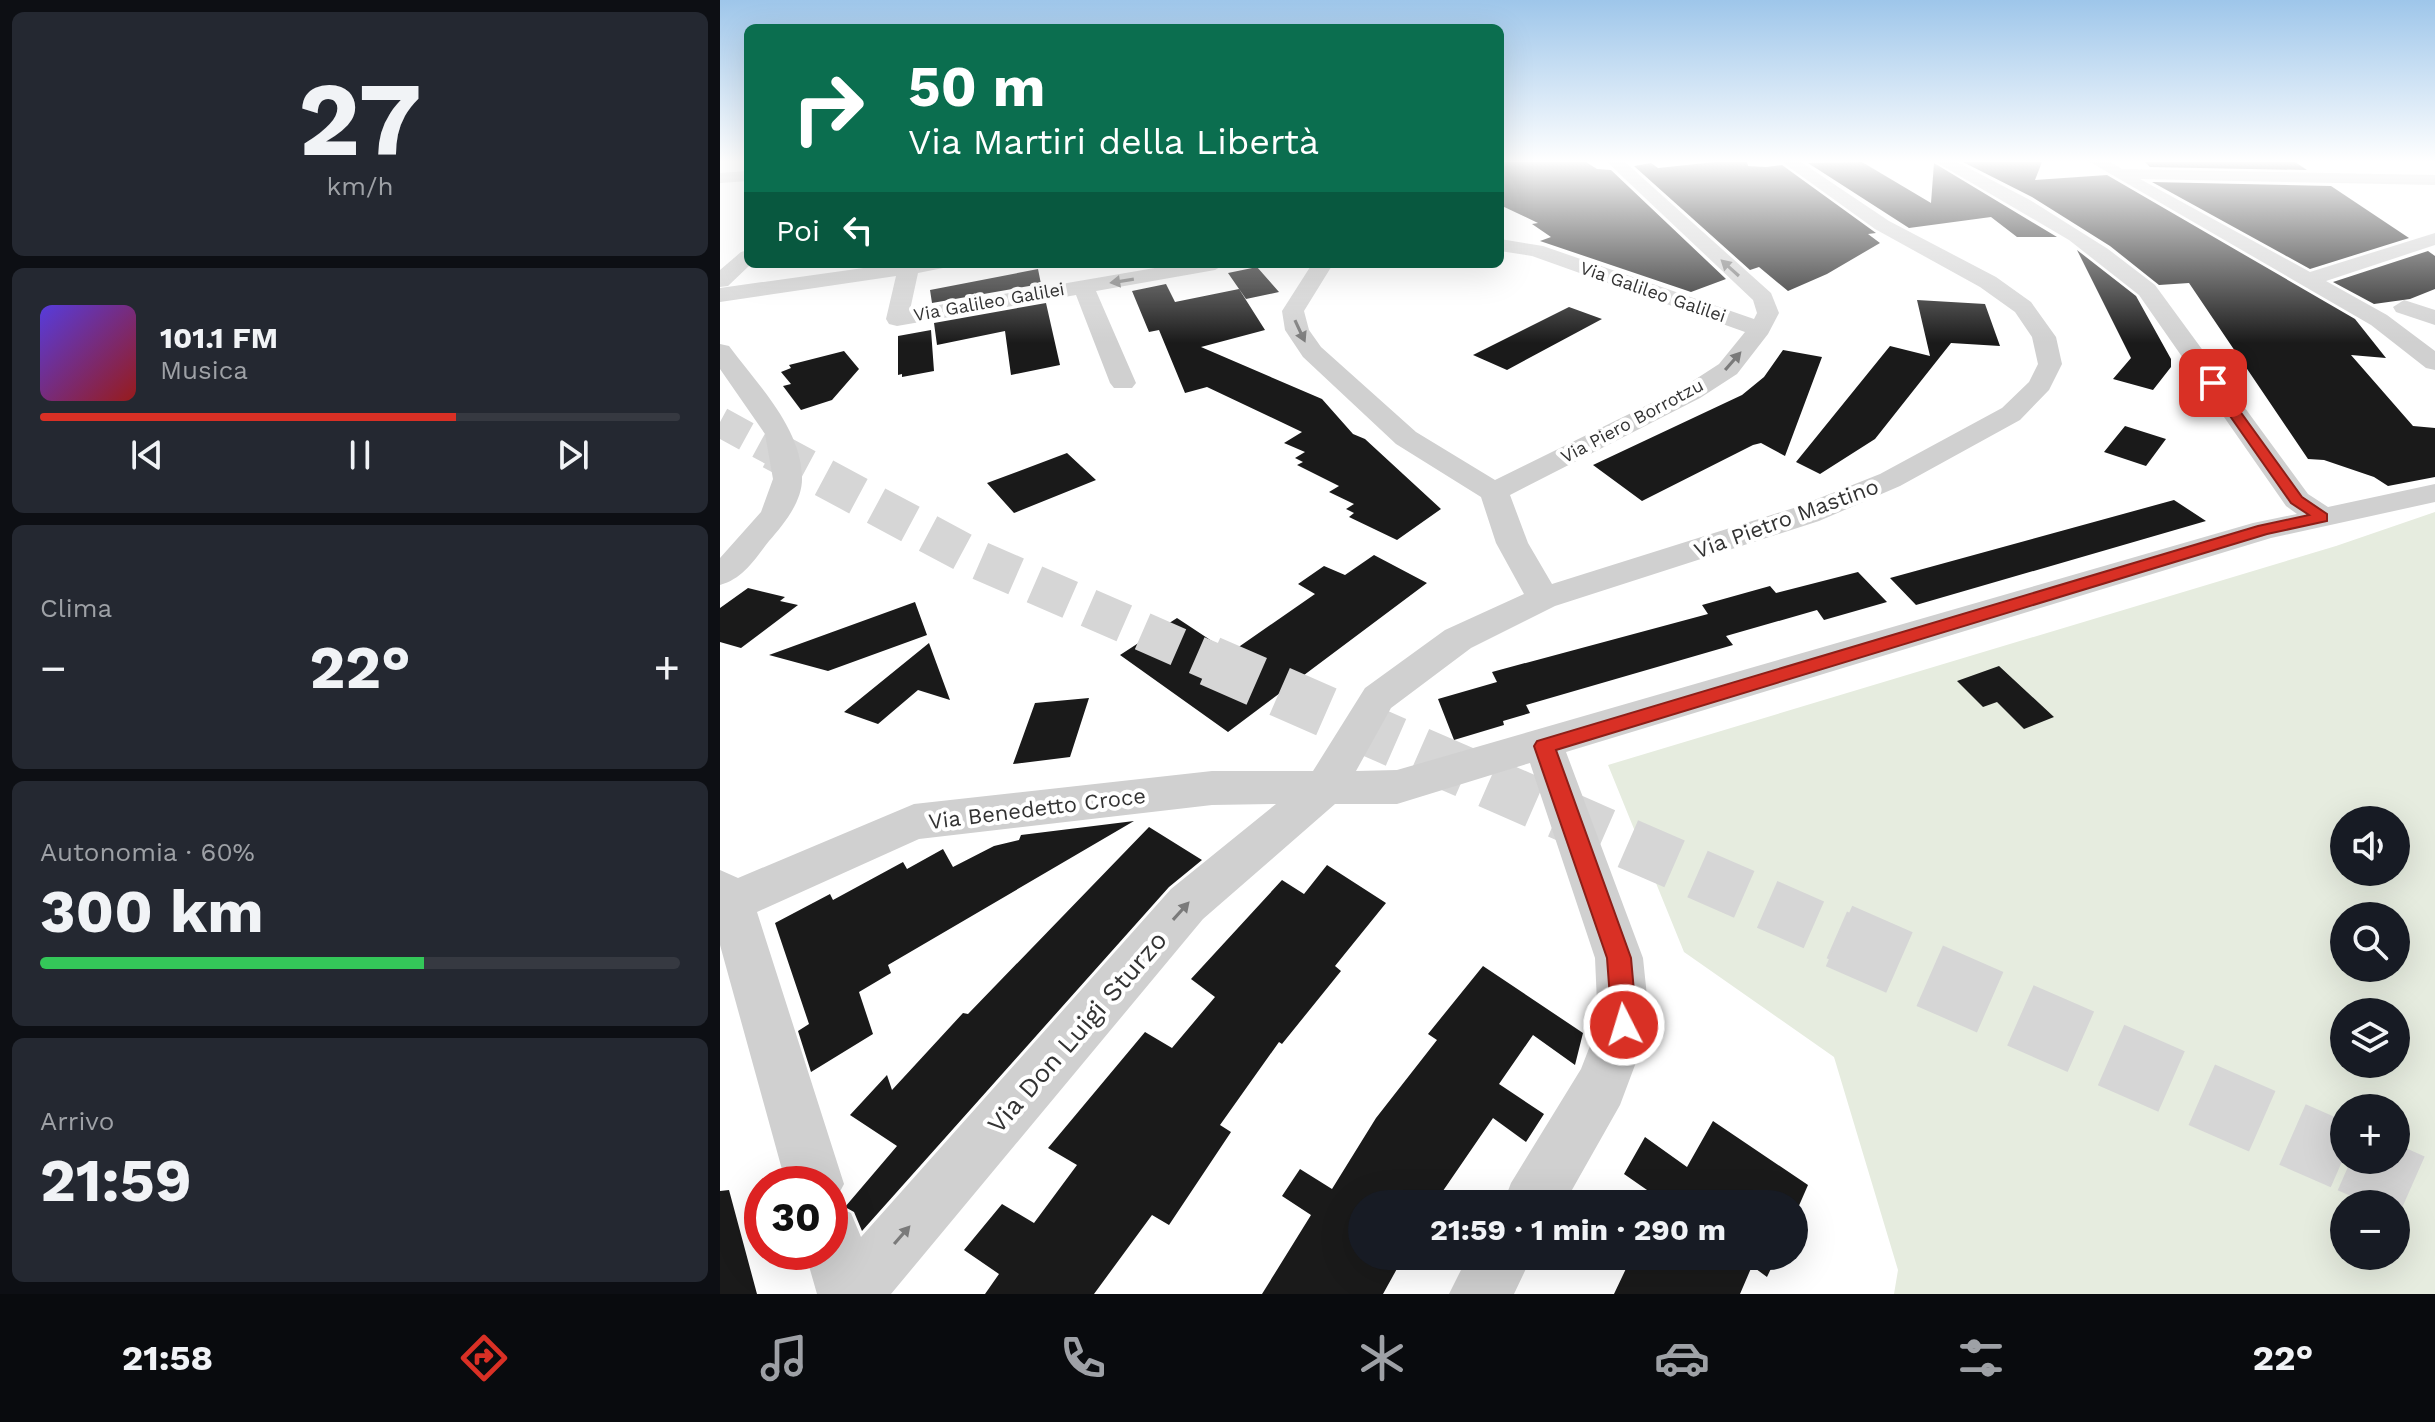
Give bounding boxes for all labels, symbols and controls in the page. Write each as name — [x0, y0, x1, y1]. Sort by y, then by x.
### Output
text: 50 m — [908, 54, 1045, 120]
icon: right — [776, 56, 880, 160]
text: 27 — [298, 58, 422, 180]
text: Via Martiri della Libertà — [908, 121, 1319, 163]
text: km/h — [327, 171, 393, 201]
icon: left — [836, 208, 880, 252]
text: Poi — [776, 213, 820, 248]
street label: Via Galileo Galilei — [1577, 257, 1729, 326]
one-way arrow — [1721, 260, 1740, 278]
one-way arrow — [1109, 275, 1134, 288]
street label: Via Galileo Galilei — [912, 278, 1066, 325]
text: 101.1 FM — [160, 320, 278, 355]
one-way arrow — [1294, 320, 1307, 343]
pin — [2179, 349, 2247, 417]
one-way arrow — [1724, 352, 1742, 371]
text: Musica — [160, 355, 248, 385]
icon: arrive — [2191, 361, 2235, 405]
street label: Via Piero Borrotzu — [1557, 374, 1707, 467]
icon: previous — [125, 433, 169, 477]
icon: pause — [338, 433, 382, 477]
icon: next — [551, 433, 595, 477]
street label: Via Pietro Mastino — [1691, 473, 1882, 563]
text: Clima — [40, 593, 112, 623]
text: 22° — [309, 632, 411, 703]
text: − — [40, 642, 67, 694]
text: + — [653, 642, 680, 694]
street label: Via Benedetto Croce — [927, 783, 1147, 834]
map controls — [2330, 806, 2410, 1270]
button: sound — [2330, 806, 2410, 886]
text: Autonomia · 60% — [40, 837, 255, 867]
text: 300 km — [40, 876, 264, 947]
one-way arrow — [1172, 901, 1190, 920]
button: search — [2330, 902, 2410, 982]
street label: Via Don Luigi Sturzo — [981, 925, 1173, 1139]
position arrow — [1582, 983, 1666, 1067]
button: layers — [2330, 998, 2410, 1078]
button: + — [2330, 1094, 2410, 1174]
text: Arrivo — [40, 1106, 114, 1136]
text: 21:59 — [40, 1145, 192, 1216]
speed limit sign: 30 — [744, 1166, 848, 1270]
button: − — [2330, 1190, 2410, 1270]
text: 21:59 · 1 min · 290 m — [1430, 1212, 1726, 1247]
one-way arrow — [893, 1225, 910, 1245]
icon: directions — [456, 1330, 512, 1386]
icon: music — [756, 1330, 812, 1386]
icon: phone — [1055, 1330, 1111, 1386]
icon: climate — [1354, 1330, 1410, 1386]
icon: car — [1654, 1330, 1710, 1386]
icon: filters — [1953, 1330, 2009, 1386]
text: 21:58 — [122, 1337, 213, 1379]
text: 22° — [2252, 1337, 2313, 1379]

